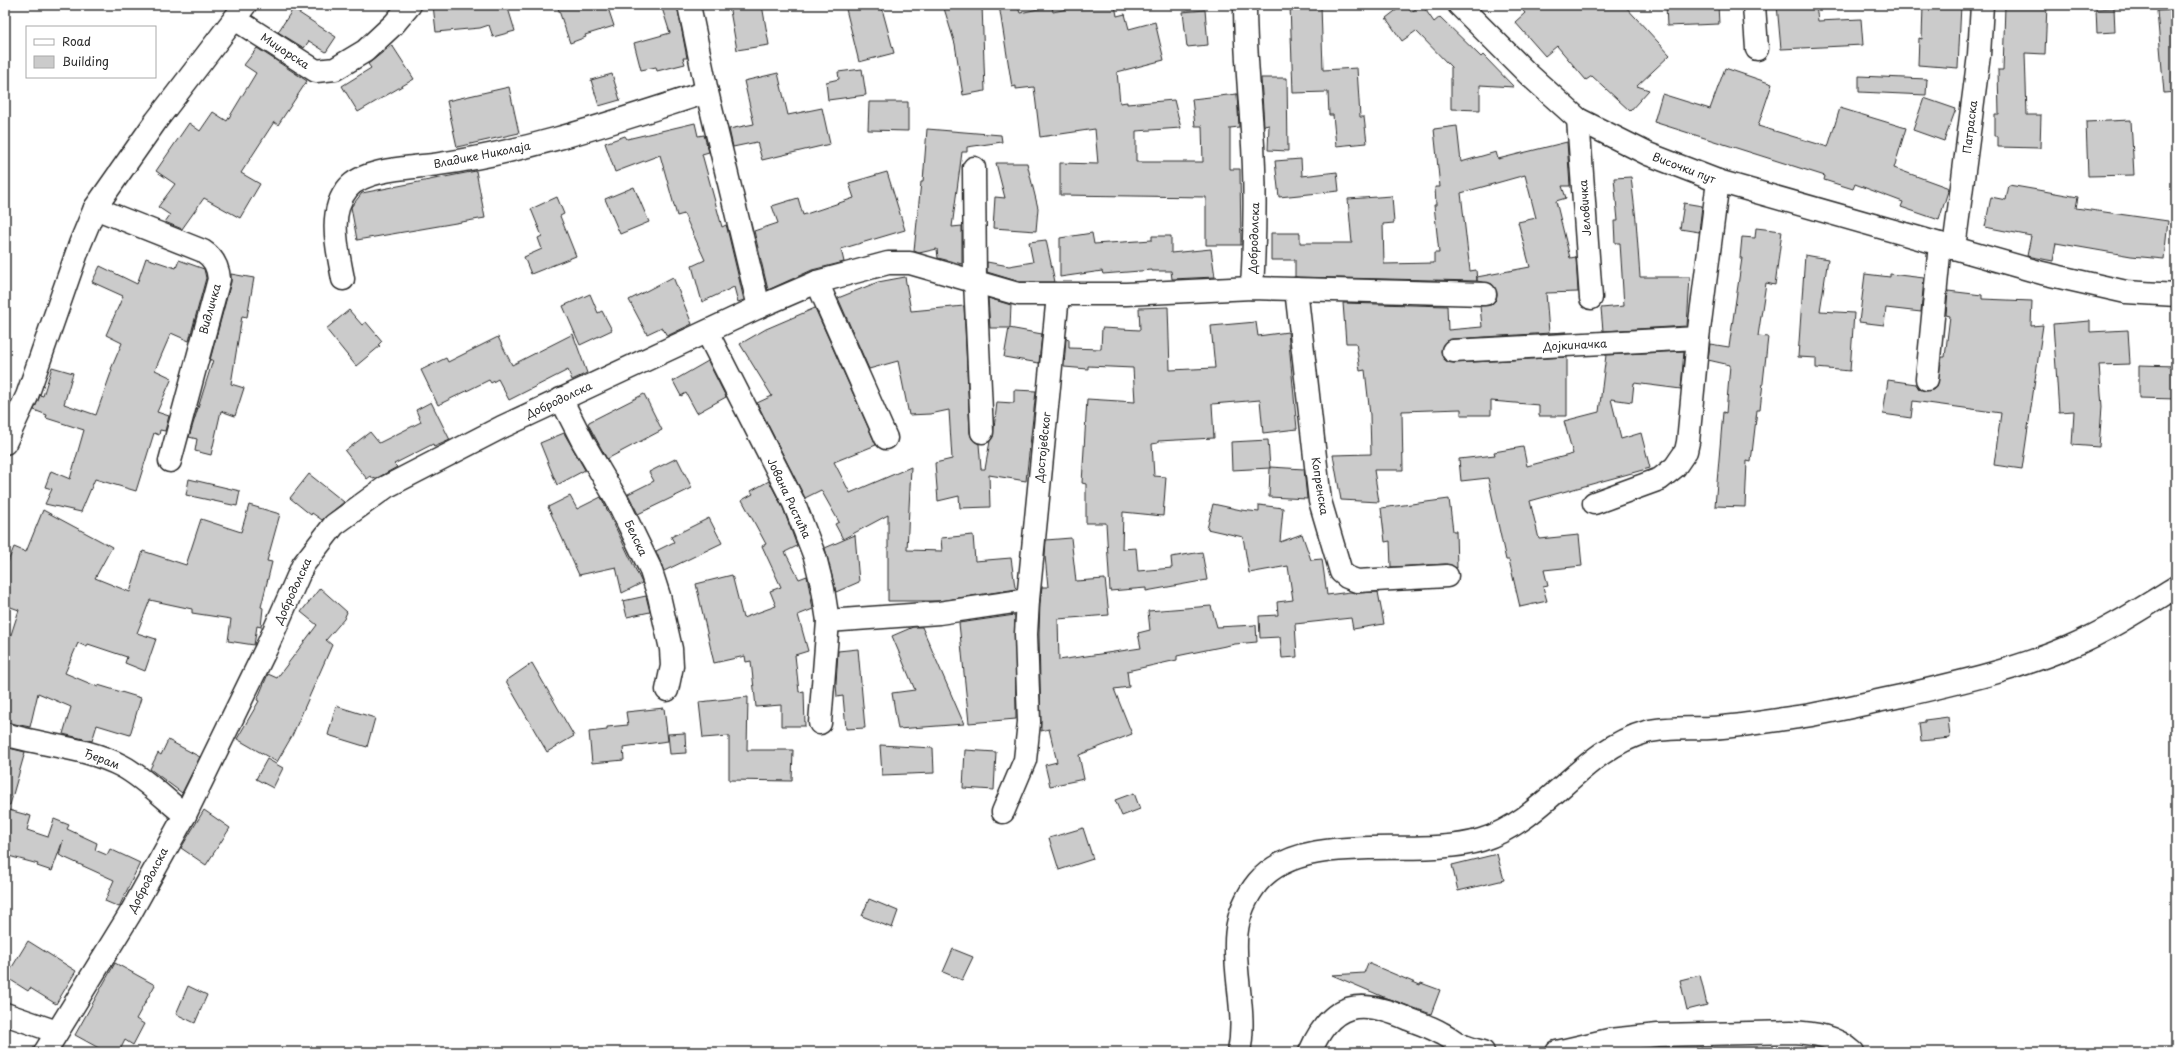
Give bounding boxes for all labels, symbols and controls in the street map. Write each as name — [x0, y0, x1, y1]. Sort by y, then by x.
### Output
legend — [26, 26, 156, 78]
street label: Миџорска — [257, 28, 313, 73]
text: Road — [62, 32, 91, 50]
text: Building — [62, 52, 109, 70]
street label: Патраска — [1958, 99, 1981, 155]
street label: Владике Николаја — [432, 137, 532, 172]
street label: Височки пут — [1650, 148, 1719, 188]
street label: Јеловичка — [1574, 179, 1595, 237]
street label: Добродолска — [1244, 202, 1263, 275]
street label: Видличка — [194, 282, 225, 336]
street label: Дојкиначка — [1542, 334, 1607, 355]
street label: Добродолска — [522, 377, 595, 423]
street label: Достојевског — [1030, 411, 1055, 484]
street label: Јована Ристића — [763, 455, 816, 541]
street label: Копренска — [1308, 456, 1333, 516]
street label: Белска — [621, 517, 652, 559]
street label: Добродолска — [269, 555, 315, 628]
street label: Ђерам — [82, 744, 123, 773]
street label: Добродолска — [123, 844, 172, 916]

